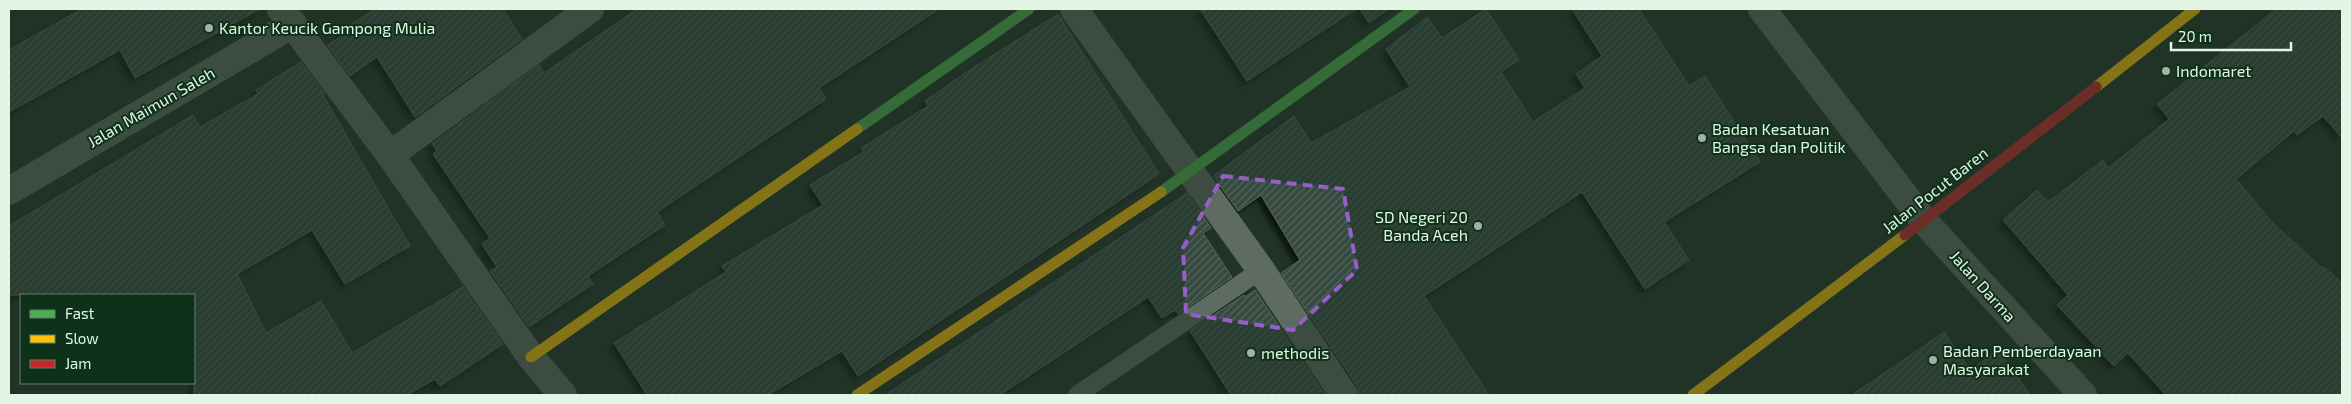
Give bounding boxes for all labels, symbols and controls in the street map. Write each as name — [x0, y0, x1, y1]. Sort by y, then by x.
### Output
place label: Kantor Keucik Gampong Mulia — [219, 18, 435, 37]
scale bar — [2171, 20, 2291, 52]
marker: Kantor Keucik Gampong Mulia — [203, 22, 215, 34]
text: 20 m — [2178, 27, 2212, 45]
place label: Indomaret — [2176, 61, 2251, 80]
street label: Jalan Maimun Saleh — [84, 62, 218, 151]
marker: Indomaret — [2160, 65, 2172, 77]
place label: Badan Kesatuan Bangsa dan Politik — [1712, 119, 1846, 156]
marker: Badan Kesatuan Bangsa dan Politik — [1696, 132, 1708, 144]
street label: Jalan Pocut Baren — [1878, 143, 1991, 237]
place label: SD Negeri 20 Banda Aceh — [1375, 207, 1468, 244]
marker: SD Negeri 20 Banda Aceh — [1472, 220, 1484, 232]
street label: Jalan Darma — [1946, 246, 2020, 325]
legend — [20, 294, 195, 384]
text: Fast — [65, 304, 95, 322]
text: Slow — [65, 329, 99, 347]
place label: Badan Pemberdayaan Masyarakat — [1943, 341, 2102, 378]
place label: methodis — [1261, 343, 1329, 362]
marker: methodis — [1245, 347, 1257, 359]
text: Jam — [65, 354, 91, 372]
marker: Badan Pemberdayaan Masyarakat — [1927, 354, 1939, 366]

